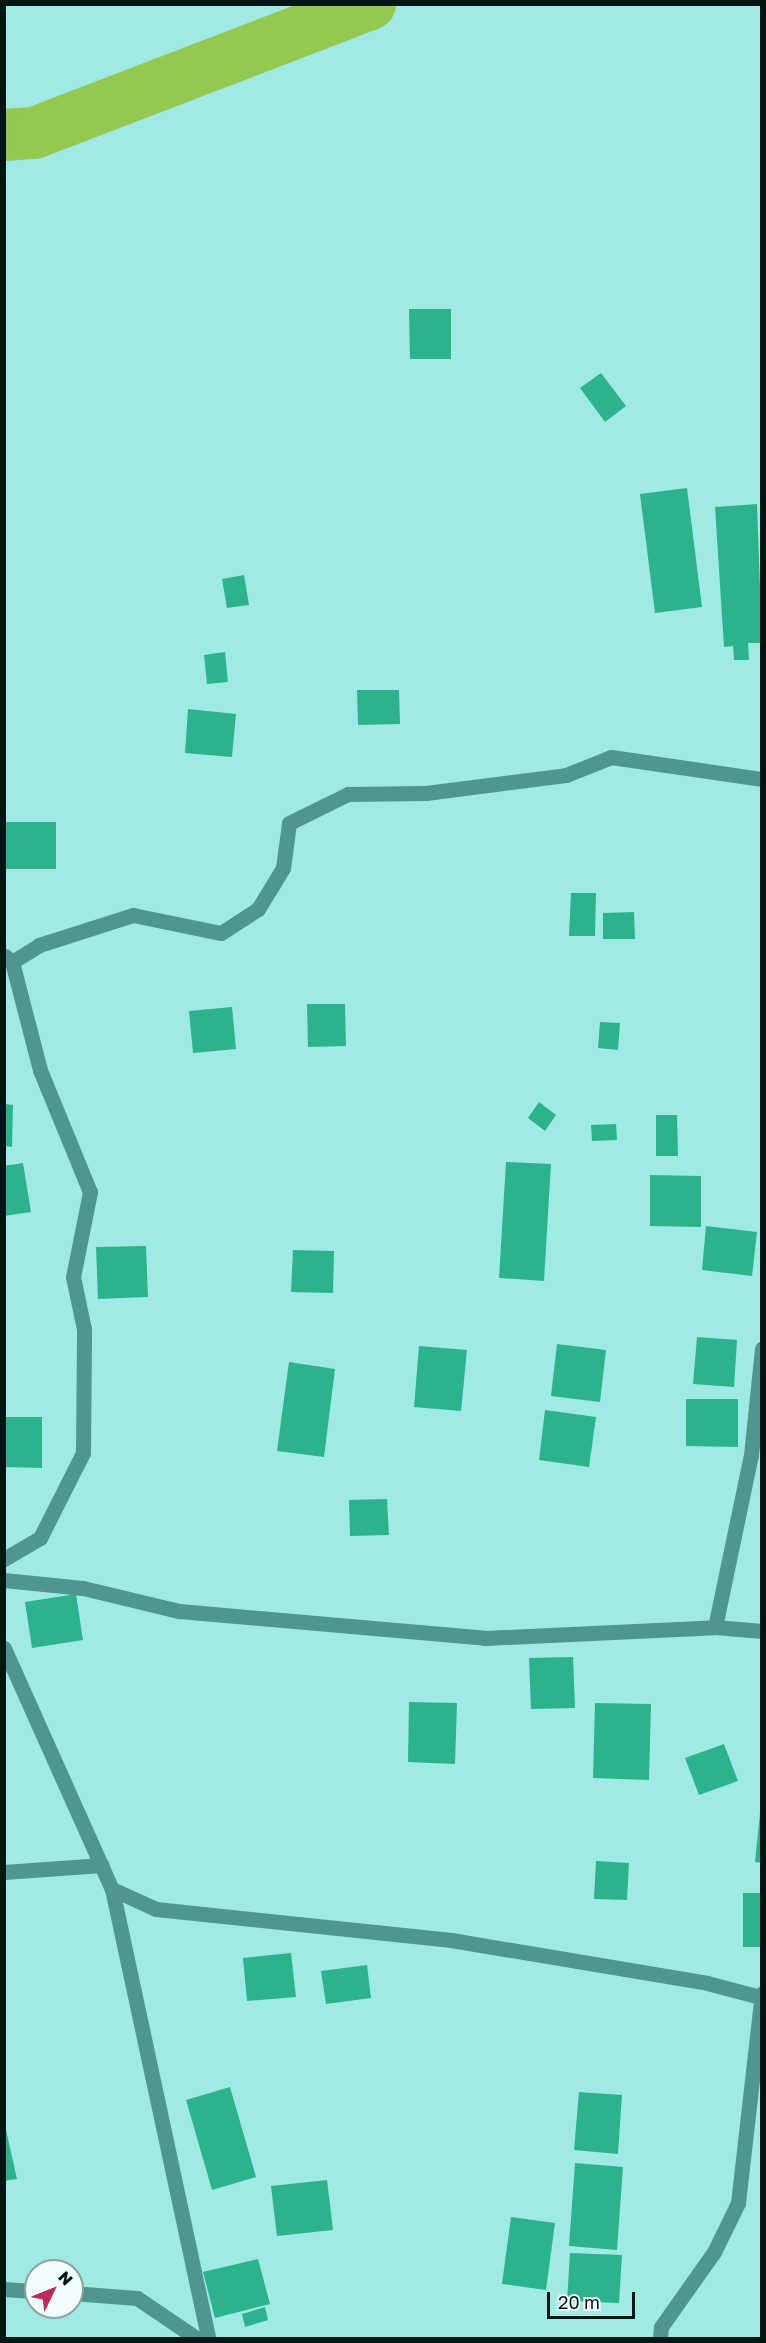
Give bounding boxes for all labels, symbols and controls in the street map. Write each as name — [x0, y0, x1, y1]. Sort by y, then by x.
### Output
north arrow — [24, 2259, 84, 2319]
text: N — [54, 2267, 77, 2289]
scale bar — [550, 2280, 638, 2318]
text: 20 m — [558, 2291, 600, 2313]

